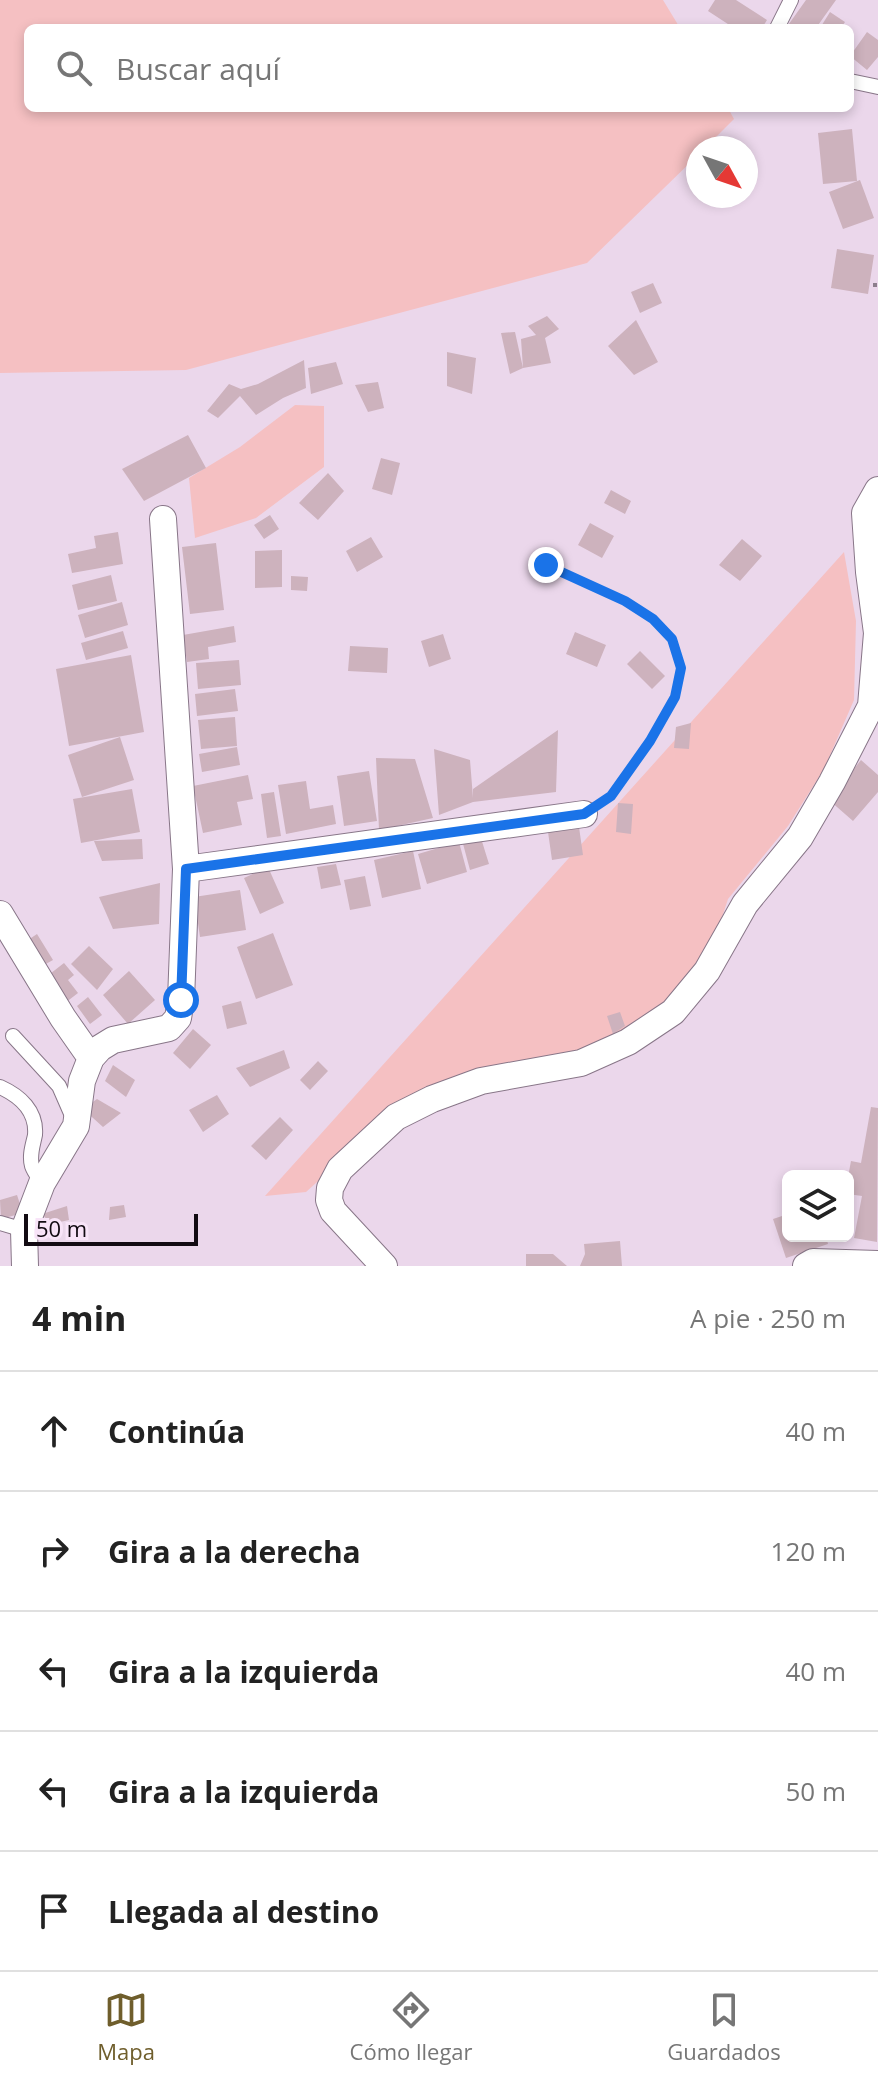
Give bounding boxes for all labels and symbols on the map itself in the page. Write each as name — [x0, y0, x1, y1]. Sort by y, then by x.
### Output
north arrow — [686, 136, 758, 208]
route end — [528, 547, 564, 583]
route start — [163, 982, 199, 1018]
scale bar — [24, 1210, 198, 1246]

